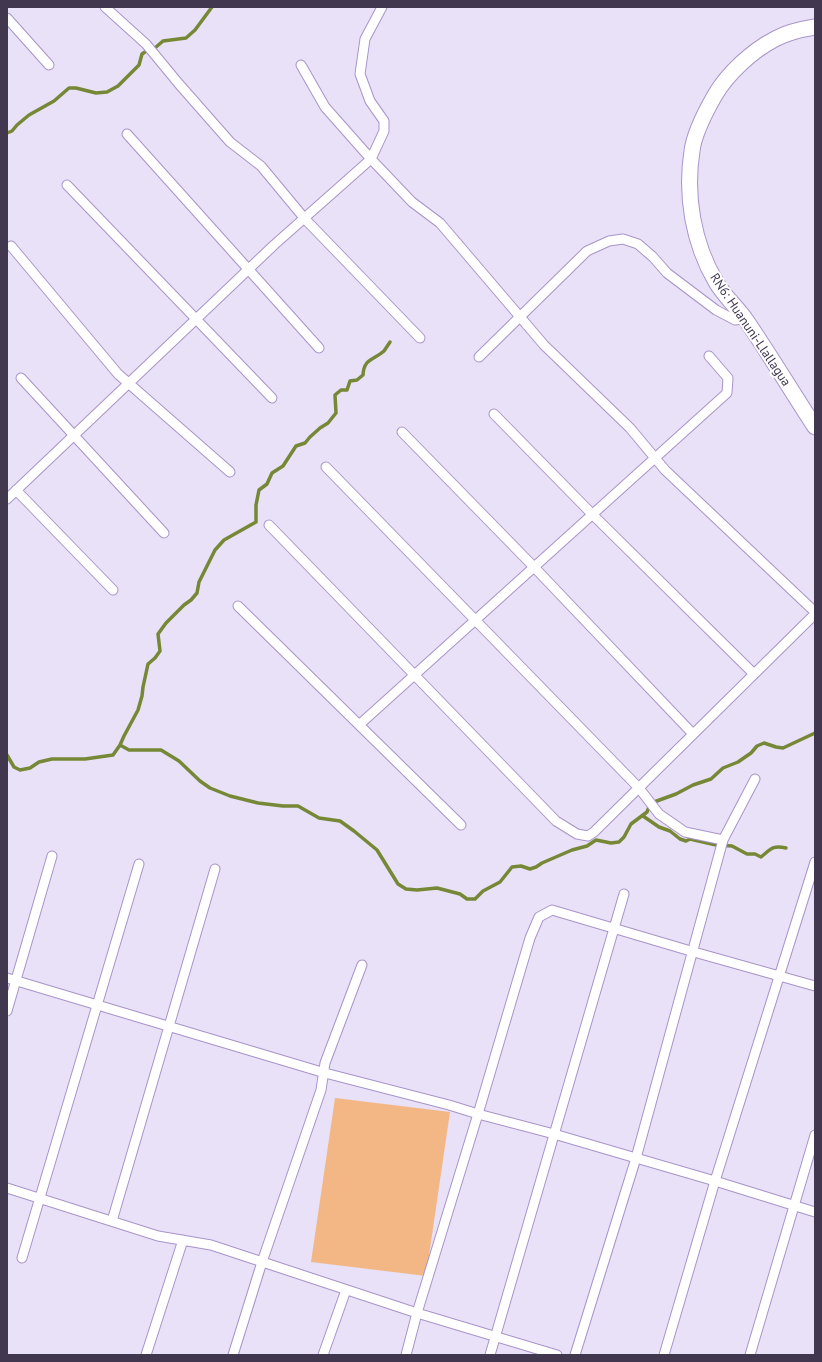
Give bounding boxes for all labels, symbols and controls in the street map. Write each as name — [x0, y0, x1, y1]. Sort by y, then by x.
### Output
street label: RN6: Huanuni-Llallagua — [706, 271, 794, 389]

